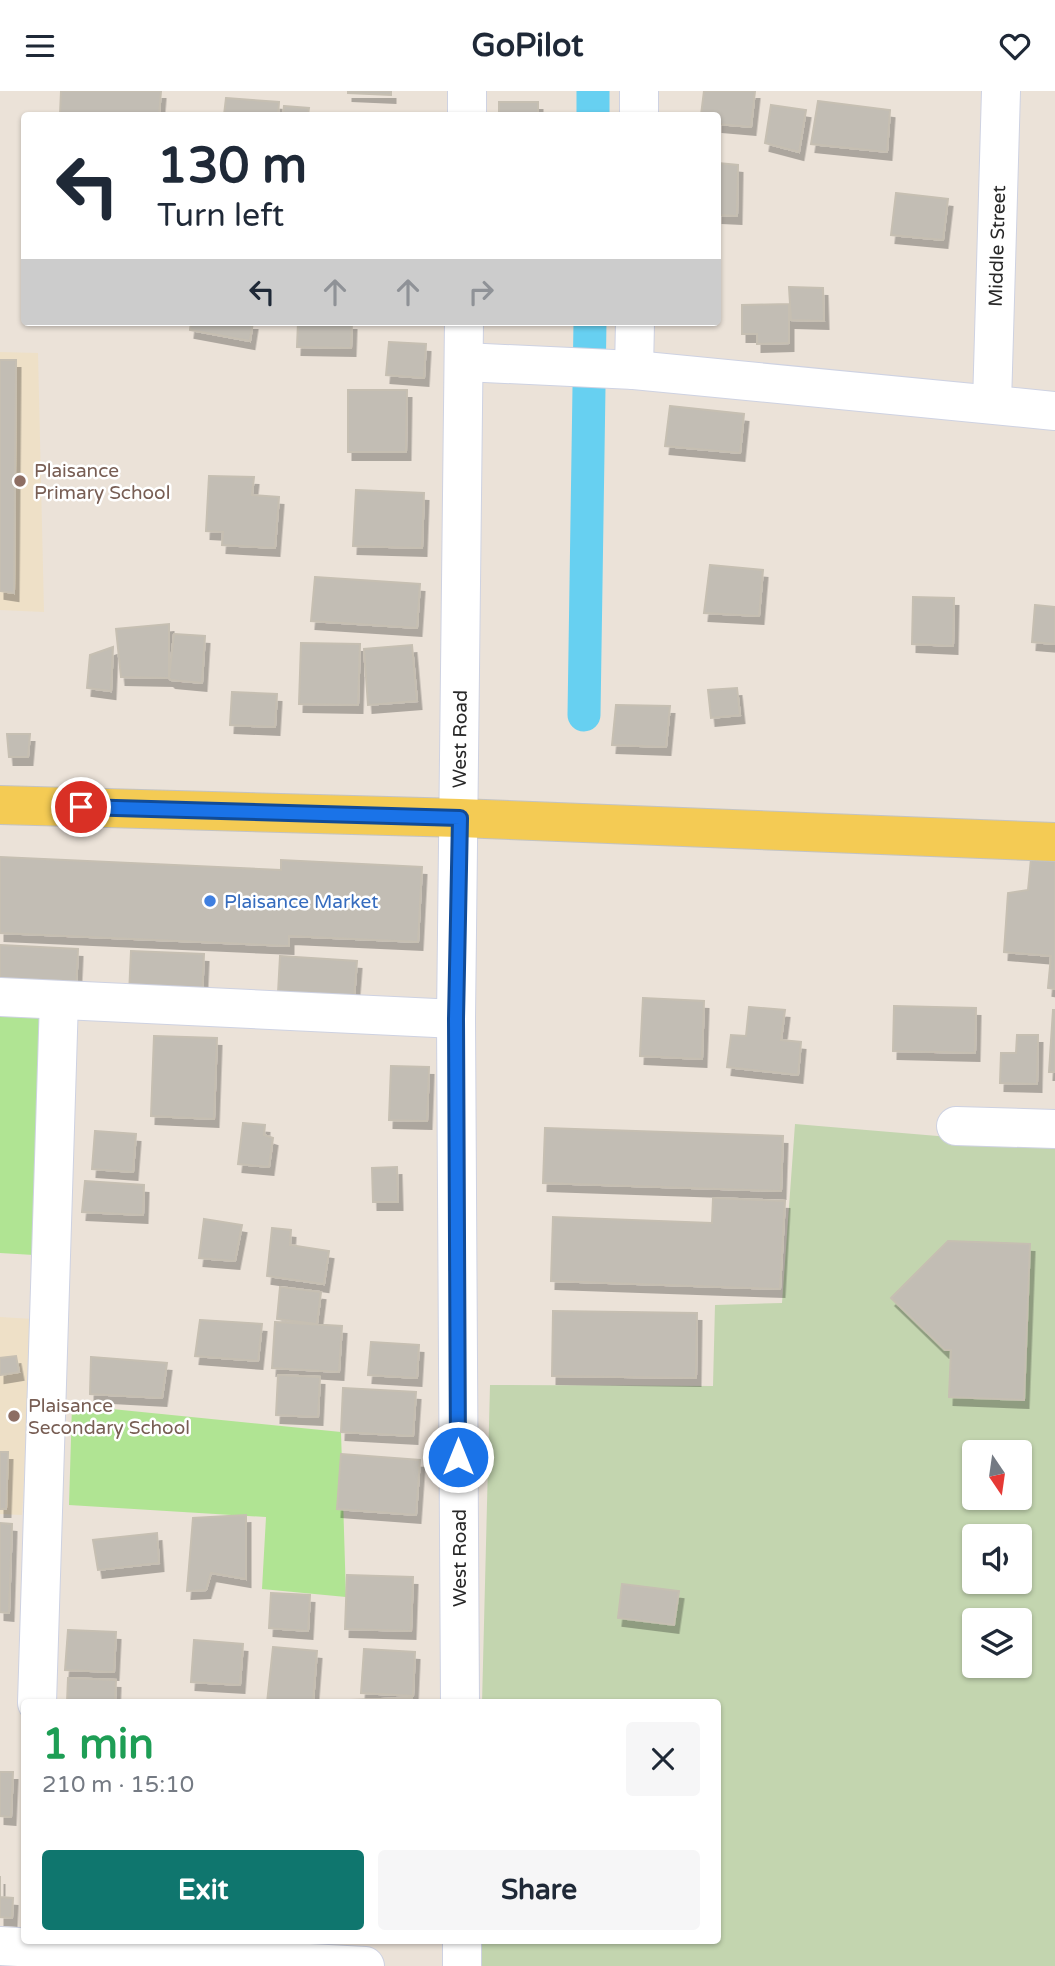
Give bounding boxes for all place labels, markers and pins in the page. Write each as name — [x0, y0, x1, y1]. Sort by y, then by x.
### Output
place label: Plaisance Primary School — [34, 460, 170, 504]
marker: Plaisance Primary School — [12, 473, 28, 489]
pin — [51, 777, 111, 837]
place label: Plaisance Market — [224, 891, 378, 913]
marker: Plaisance Market — [202, 893, 218, 909]
place label: Plaisance Secondary School — [28, 1395, 190, 1439]
marker: Plaisance Secondary School — [6, 1408, 22, 1424]

